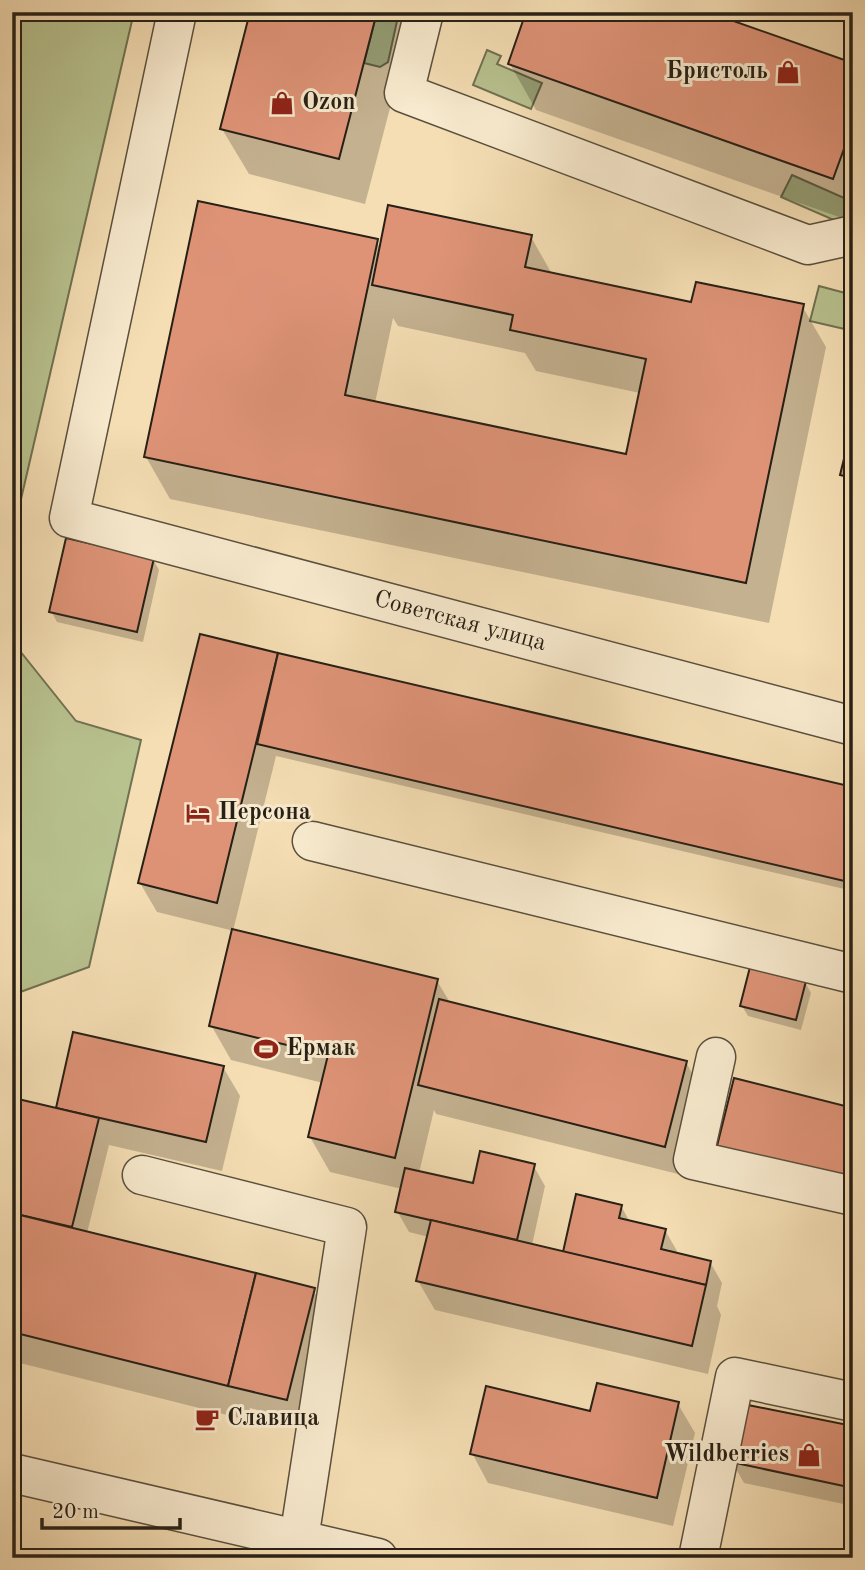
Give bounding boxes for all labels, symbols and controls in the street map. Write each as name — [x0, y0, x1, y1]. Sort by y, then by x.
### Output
shop icon: Бристоль — [774, 58, 802, 86]
place label: Бристоль — [666, 60, 768, 84]
shop icon: Ozon — [268, 89, 296, 117]
place label: Ozon — [302, 91, 356, 115]
street label: Советская улица — [371, 587, 549, 656]
hotel icon: Персона — [184, 799, 212, 827]
place label: Персона — [218, 801, 311, 825]
sports icon: Ермак — [252, 1035, 280, 1063]
place label: Ермак — [286, 1037, 356, 1061]
cafe icon: Славица — [193, 1405, 221, 1433]
place label: Славица — [227, 1407, 320, 1431]
shop icon: Wildberries — [795, 1441, 823, 1469]
place label: Wildberries — [664, 1443, 789, 1467]
scale bar — [42, 1486, 180, 1530]
text: 20 m — [52, 1502, 99, 1523]

